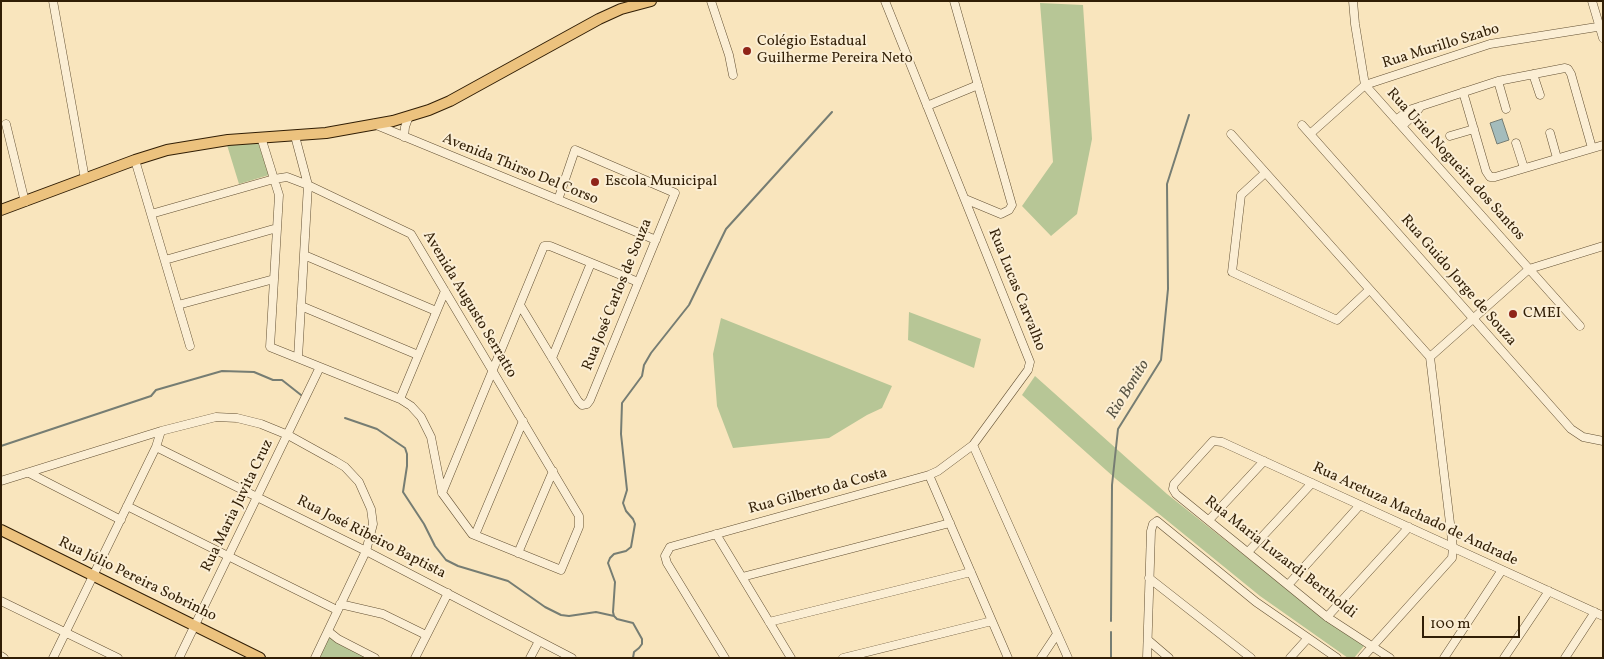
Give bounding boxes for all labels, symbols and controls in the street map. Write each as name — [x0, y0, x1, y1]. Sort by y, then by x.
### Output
street label: Rua Murillo Szabo — [1380, 21, 1502, 73]
place label: Colégio Estadual Guilherme Pereira Neto — [757, 33, 913, 68]
marker: Colégio Estadual Guilherme Pereira Neto — [741, 45, 753, 57]
street label: Rua Uriel Nogueira dos Santos — [1382, 85, 1528, 245]
street label: Avenida Thirso Del Corso — [439, 130, 601, 210]
place label: Escola Municipal — [605, 173, 717, 191]
marker: Escola Municipal — [589, 176, 601, 188]
street label: Rua Guido Jorge de Souza — [1396, 212, 1520, 350]
street label: Rua José Carlos de Souza — [579, 216, 657, 374]
street label: Rua Lucas Carvalho — [983, 226, 1049, 354]
street label: Avenida Augusto Serratto — [418, 228, 520, 382]
place label: CMEI — [1523, 305, 1561, 323]
marker: CMEI — [1507, 308, 1519, 320]
water label: Rio Bonito — [1103, 357, 1155, 423]
street label: Rua Maria Juvita Cruz — [198, 437, 278, 575]
street label: Rua Aretuza Machado de Andrade — [1310, 459, 1520, 571]
street label: Rua Gilberto da Costa — [747, 465, 889, 519]
street label: Rua José Ribeiro Baptista — [293, 493, 449, 583]
street label: Rua Maria Luzardi Bertholdi — [1200, 493, 1360, 623]
street label: Rua Júlio Pereira Sobrinho — [55, 534, 219, 626]
scale bar — [1424, 606, 1522, 638]
text: 100 m — [1430, 614, 1470, 635]

